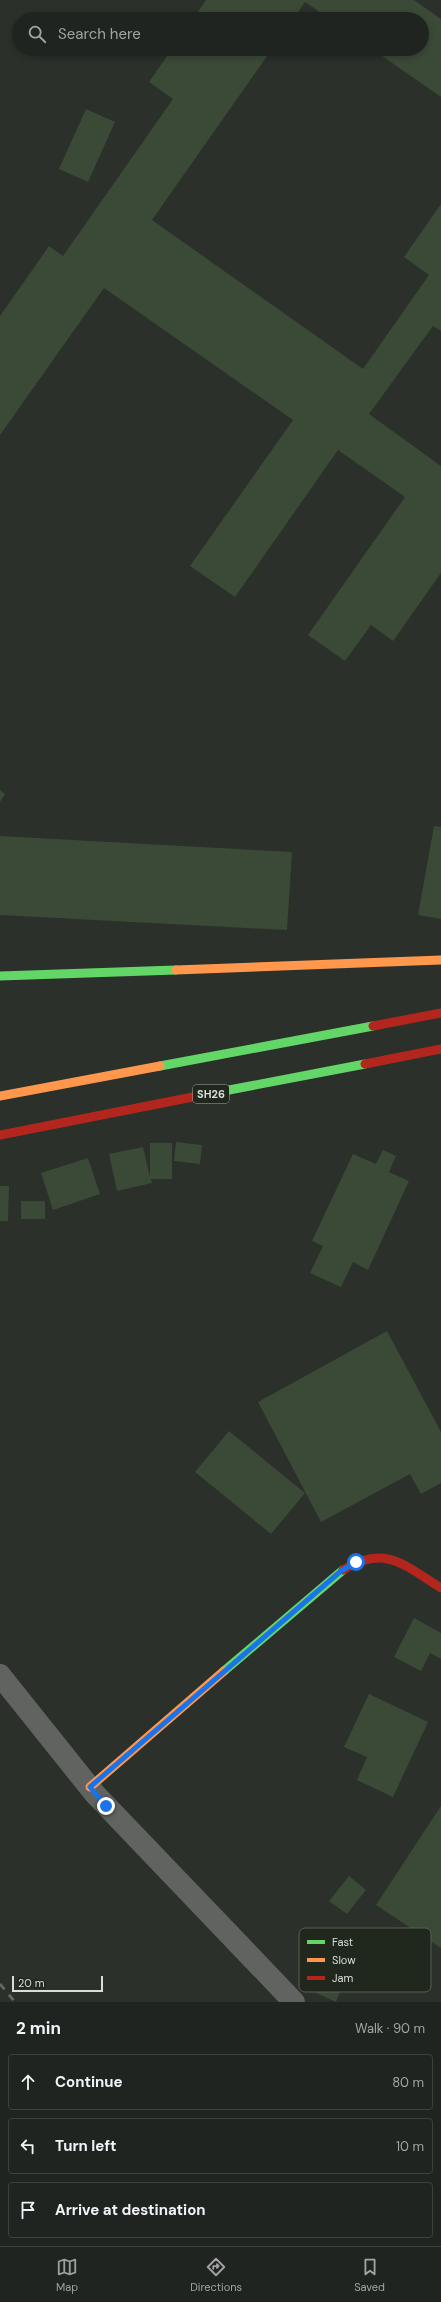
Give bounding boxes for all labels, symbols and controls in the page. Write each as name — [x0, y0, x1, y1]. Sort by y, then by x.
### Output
search box — [12, 12, 429, 56]
icon: search — [26, 23, 48, 45]
text: Search here — [58, 24, 141, 44]
road number: SH26 — [193, 1085, 229, 1103]
route start — [347, 1553, 365, 1571]
route end — [97, 1797, 115, 1815]
legend — [299, 1928, 431, 1992]
text: Fast — [332, 1935, 353, 1949]
text: Slow — [332, 1953, 356, 1967]
text: Jam — [332, 1971, 353, 1985]
scale bar — [12, 1974, 103, 1993]
text: 20 m — [18, 1976, 44, 1990]
text: 2 min — [16, 2017, 61, 2039]
text: Walk · 90 m — [355, 2020, 425, 2037]
icon: ahead — [17, 2071, 39, 2093]
text: Continue — [55, 2072, 123, 2092]
text: 80 m — [392, 2074, 424, 2091]
icon: left — [17, 2135, 39, 2157]
text: Turn left — [55, 2136, 116, 2156]
text: 10 m — [396, 2138, 424, 2155]
icon: arrive — [17, 2199, 39, 2221]
text: Arrive at destination — [55, 2200, 206, 2220]
tab: Map — [56, 2256, 78, 2294]
tab: Directions — [190, 2256, 242, 2294]
tab: Saved — [354, 2256, 385, 2294]

